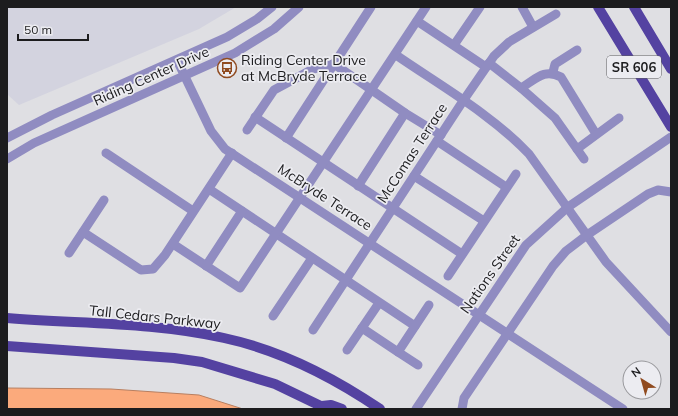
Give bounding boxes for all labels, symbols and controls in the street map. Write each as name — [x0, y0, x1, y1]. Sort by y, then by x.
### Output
scale bar — [18, 16, 88, 42]
text: 50 m — [24, 22, 52, 37]
street label: Riding Center Drive — [90, 42, 212, 110]
place label: Riding Center Drive at McBryde Terrace — [241, 51, 367, 85]
road number: SR 606 — [607, 56, 661, 78]
bus stop icon: Riding Center Drive at McBryde Terrace — [216, 57, 238, 79]
street label: McComas Terrace — [373, 100, 451, 206]
street label: McBryde Terrace — [274, 160, 376, 234]
street label: Nations Street — [456, 231, 524, 317]
street label: Tall Cedars Parkway — [88, 301, 222, 333]
north arrow — [622, 360, 662, 400]
text: N — [628, 364, 644, 380]

